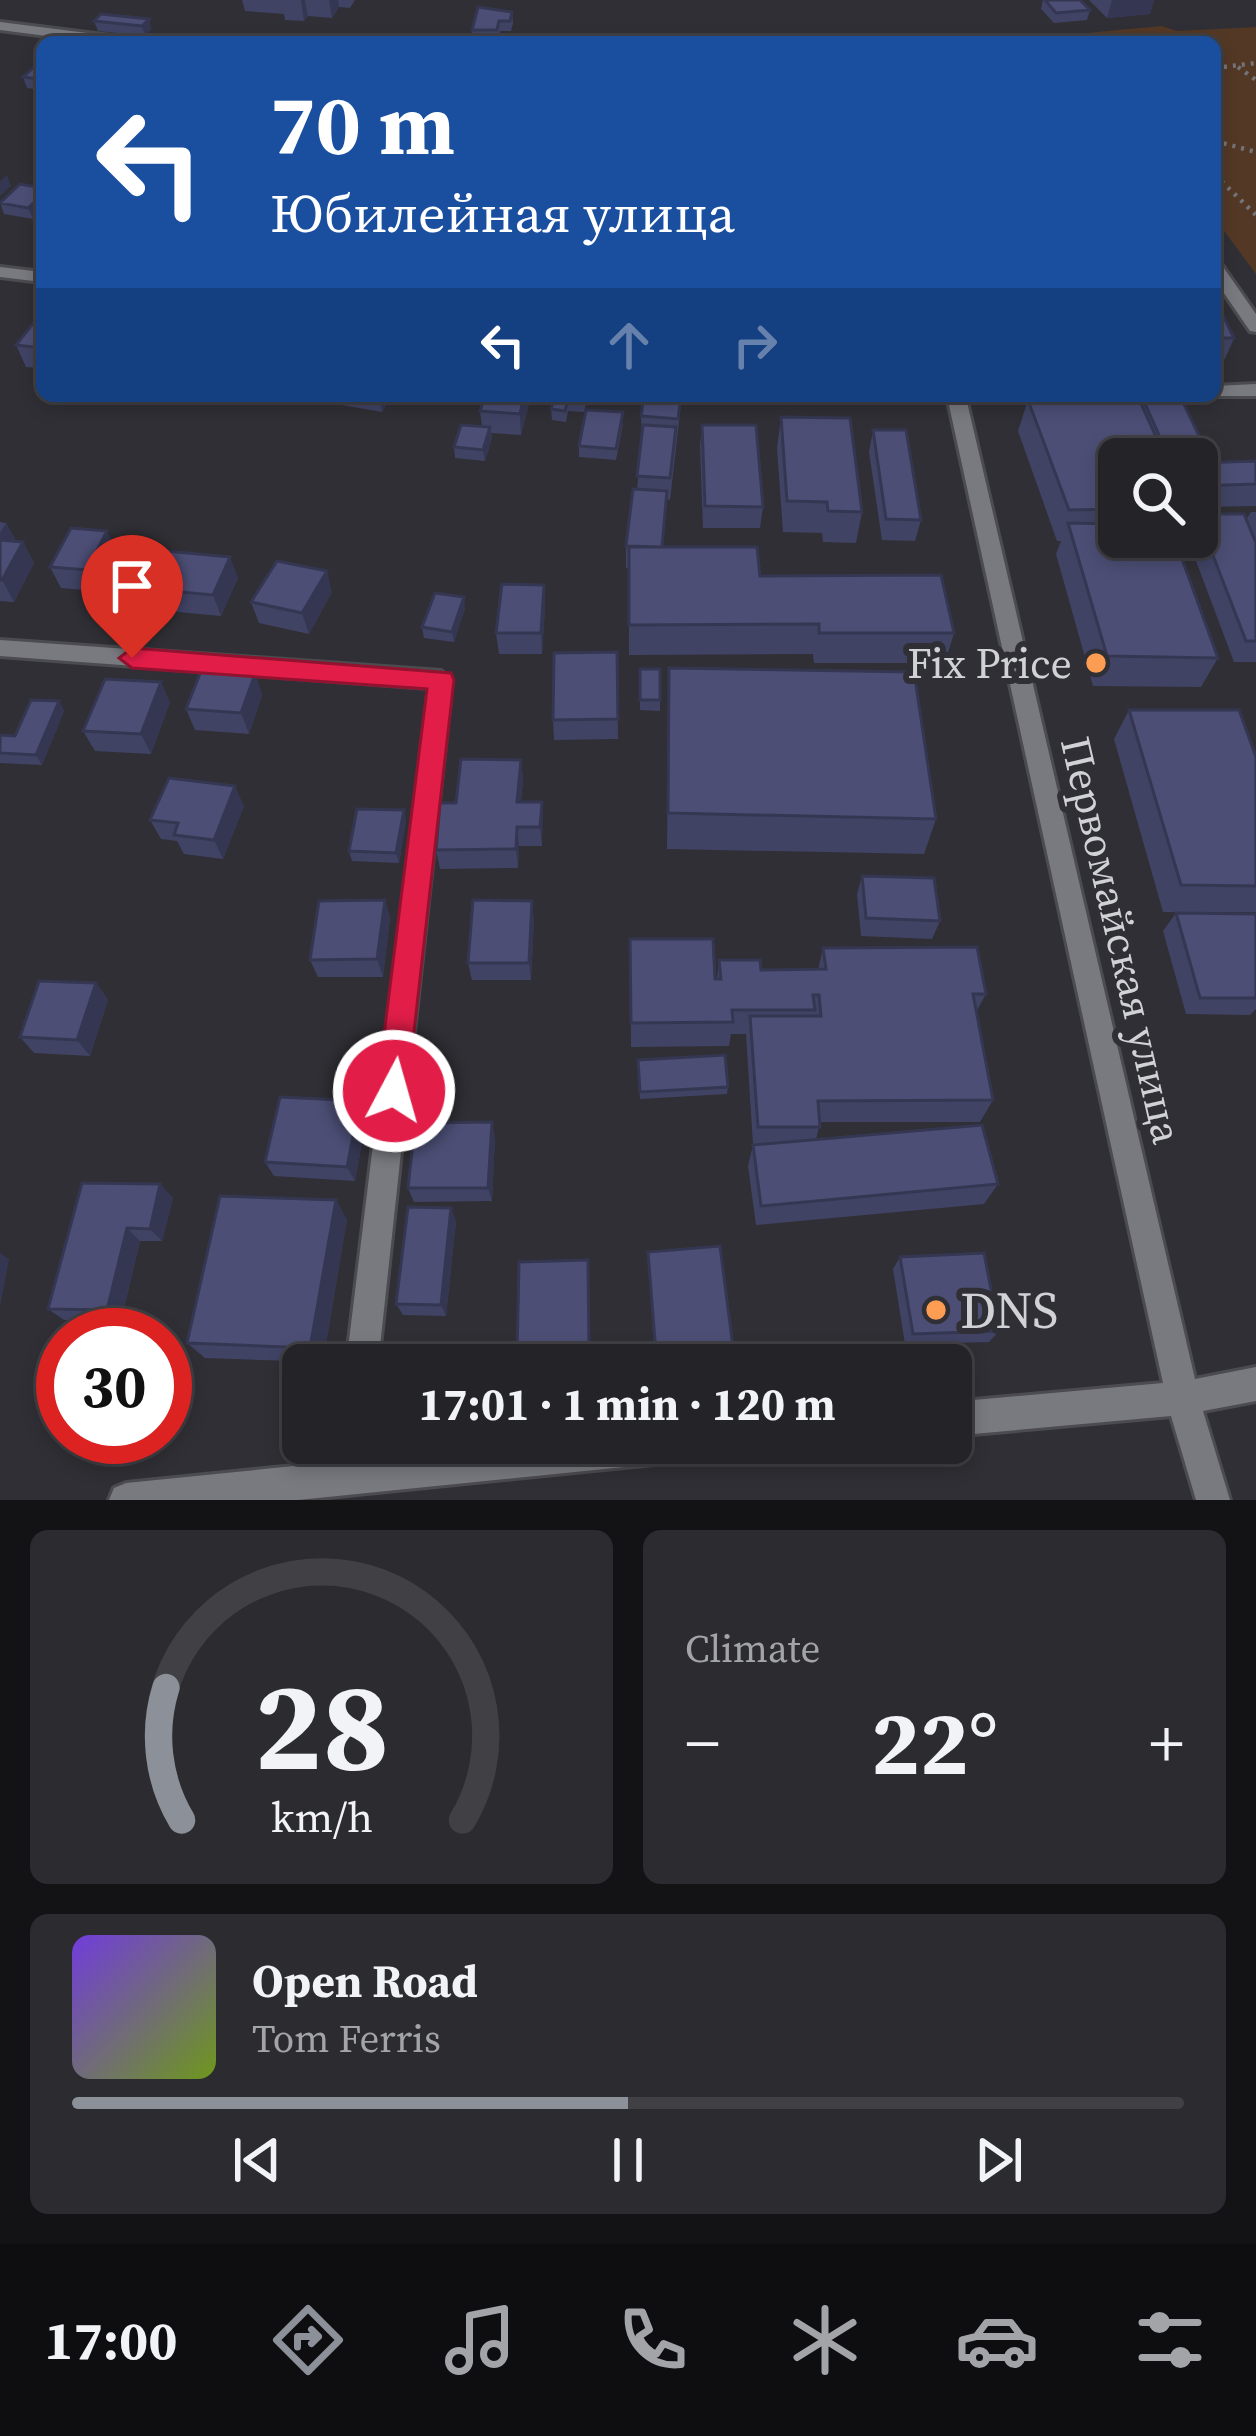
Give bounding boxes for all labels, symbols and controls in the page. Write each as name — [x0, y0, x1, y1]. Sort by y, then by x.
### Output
text: 70 m — [270, 67, 455, 182]
icon: left — [72, 84, 228, 240]
text: Юбилейная улица — [270, 176, 735, 250]
icon: left — [470, 312, 536, 378]
icon: ahead — [596, 312, 662, 378]
icon: right — [722, 312, 788, 378]
map controls — [1098, 438, 1218, 558]
button: search — [1098, 438, 1218, 558]
pin — [81, 535, 183, 658]
icon: arrive — [99, 553, 165, 619]
place label: Fix Price — [907, 634, 1072, 692]
marker: Fix Price — [1083, 650, 1109, 676]
street label: Первомайская улица — [1047, 731, 1197, 1150]
position arrow — [331, 1028, 457, 1154]
place label: DNS — [960, 1275, 1058, 1345]
marker: DNS — [923, 1297, 949, 1323]
speed limit sign: 30 — [36, 1308, 192, 1464]
text: 17:01 · 1 min · 120 m — [419, 1373, 835, 1435]
text: Climate — [685, 1622, 820, 1675]
text: 28 — [254, 1640, 389, 1811]
text: 22° — [871, 1681, 998, 1804]
text: − — [685, 1698, 720, 1788]
text: + — [1149, 1698, 1184, 1788]
text: km/h — [270, 1788, 373, 1846]
text: Open Road — [252, 1950, 478, 2012]
text: Tom Ferris — [252, 2012, 441, 2065]
icon: previous — [224, 2127, 290, 2193]
icon: pause — [595, 2127, 661, 2193]
icon: next — [966, 2127, 1032, 2193]
icon: directions — [266, 2298, 350, 2382]
icon: music — [438, 2298, 522, 2382]
icon: phone — [611, 2298, 695, 2382]
icon: climate — [783, 2298, 867, 2382]
icon: car — [955, 2298, 1039, 2382]
icon: filters — [1128, 2298, 1212, 2382]
text: 17:00 — [44, 2303, 177, 2377]

